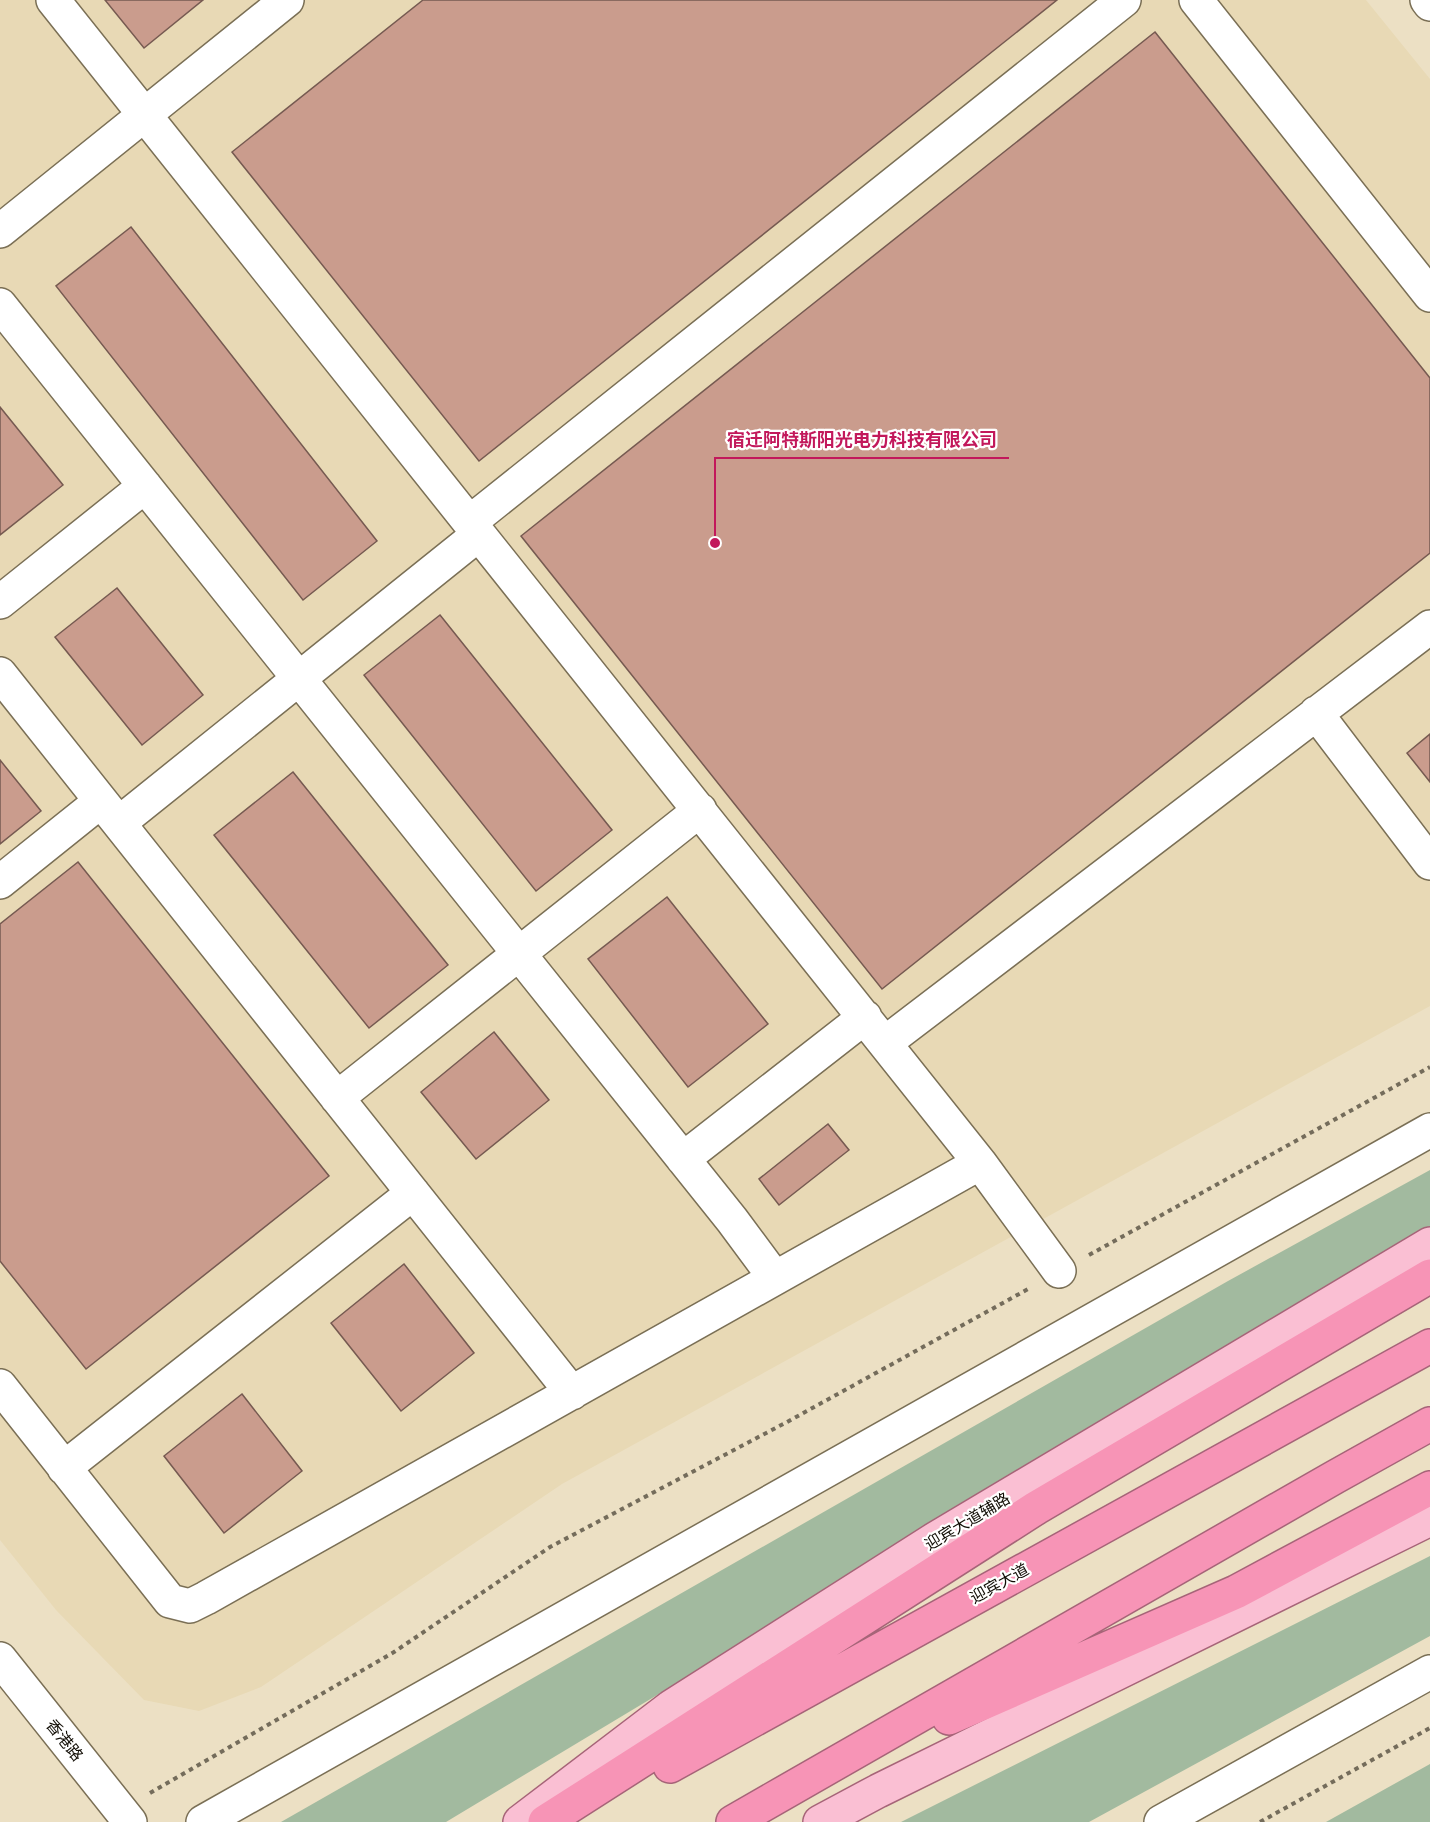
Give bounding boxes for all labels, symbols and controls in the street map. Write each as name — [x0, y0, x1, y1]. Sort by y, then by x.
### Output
callout: 宿迁阿特斯阳光电力科技有限公司 — [715, 422, 1009, 458]
text: 宿迁阿特斯阳光电力科技有限公司 — [727, 429, 997, 450]
street label: 迎宾大道辅路 — [921, 1489, 1013, 1554]
street label: 迎宾大道 — [967, 1560, 1032, 1607]
street label: 香港路 — [42, 1716, 87, 1765]

